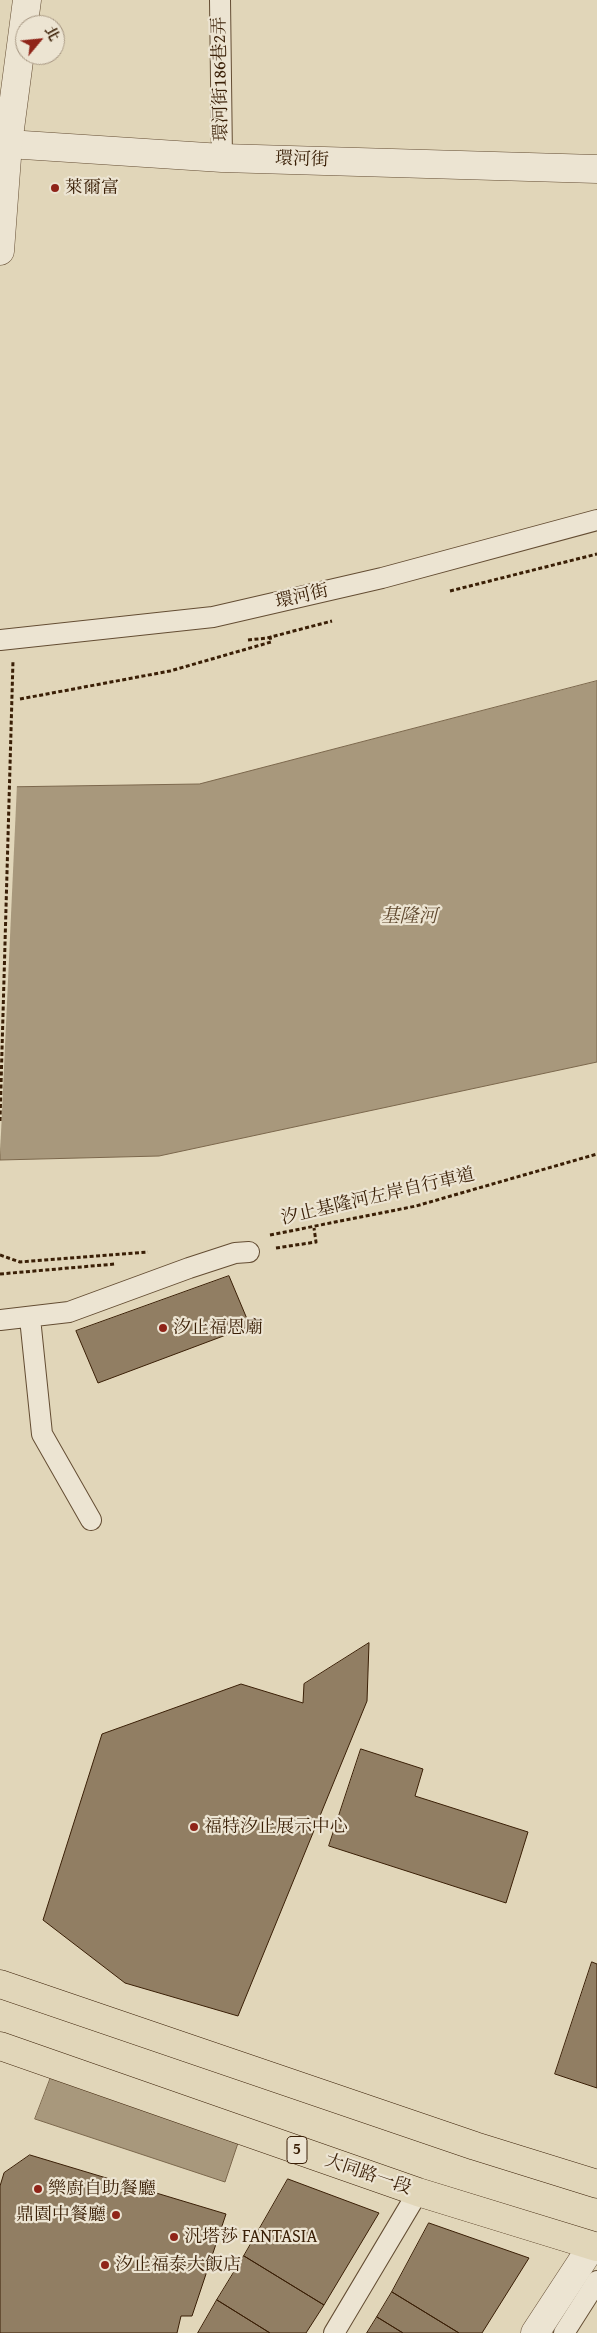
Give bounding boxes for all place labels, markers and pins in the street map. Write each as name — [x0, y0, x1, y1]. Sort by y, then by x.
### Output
place label: 萊爾富 — [65, 177, 119, 199]
marker: 萊爾富 — [49, 182, 61, 194]
place label: 汐止福恩廟 — [173, 1317, 263, 1339]
marker: 汐止福恩廟 — [157, 1322, 169, 1334]
place label: 福特汐止展示中心 — [204, 1816, 348, 1838]
marker: 福特汐止展示中心 — [188, 1821, 200, 1833]
place label: 樂廚自助餐廳 — [48, 2178, 156, 2200]
marker: 樂廚自助餐廳 — [32, 2183, 44, 2195]
place label: 鼎園中餐廳 — [16, 2204, 106, 2226]
marker: 鼎園中餐廳 — [110, 2209, 122, 2221]
place label: 汎塔莎 FANTASIA — [184, 2226, 317, 2248]
marker: 汎塔莎 FANTASIA — [168, 2231, 180, 2243]
place label: 汐止福泰大飯店 — [115, 2254, 241, 2276]
marker: 汐止福泰大飯店 — [99, 2259, 111, 2271]

